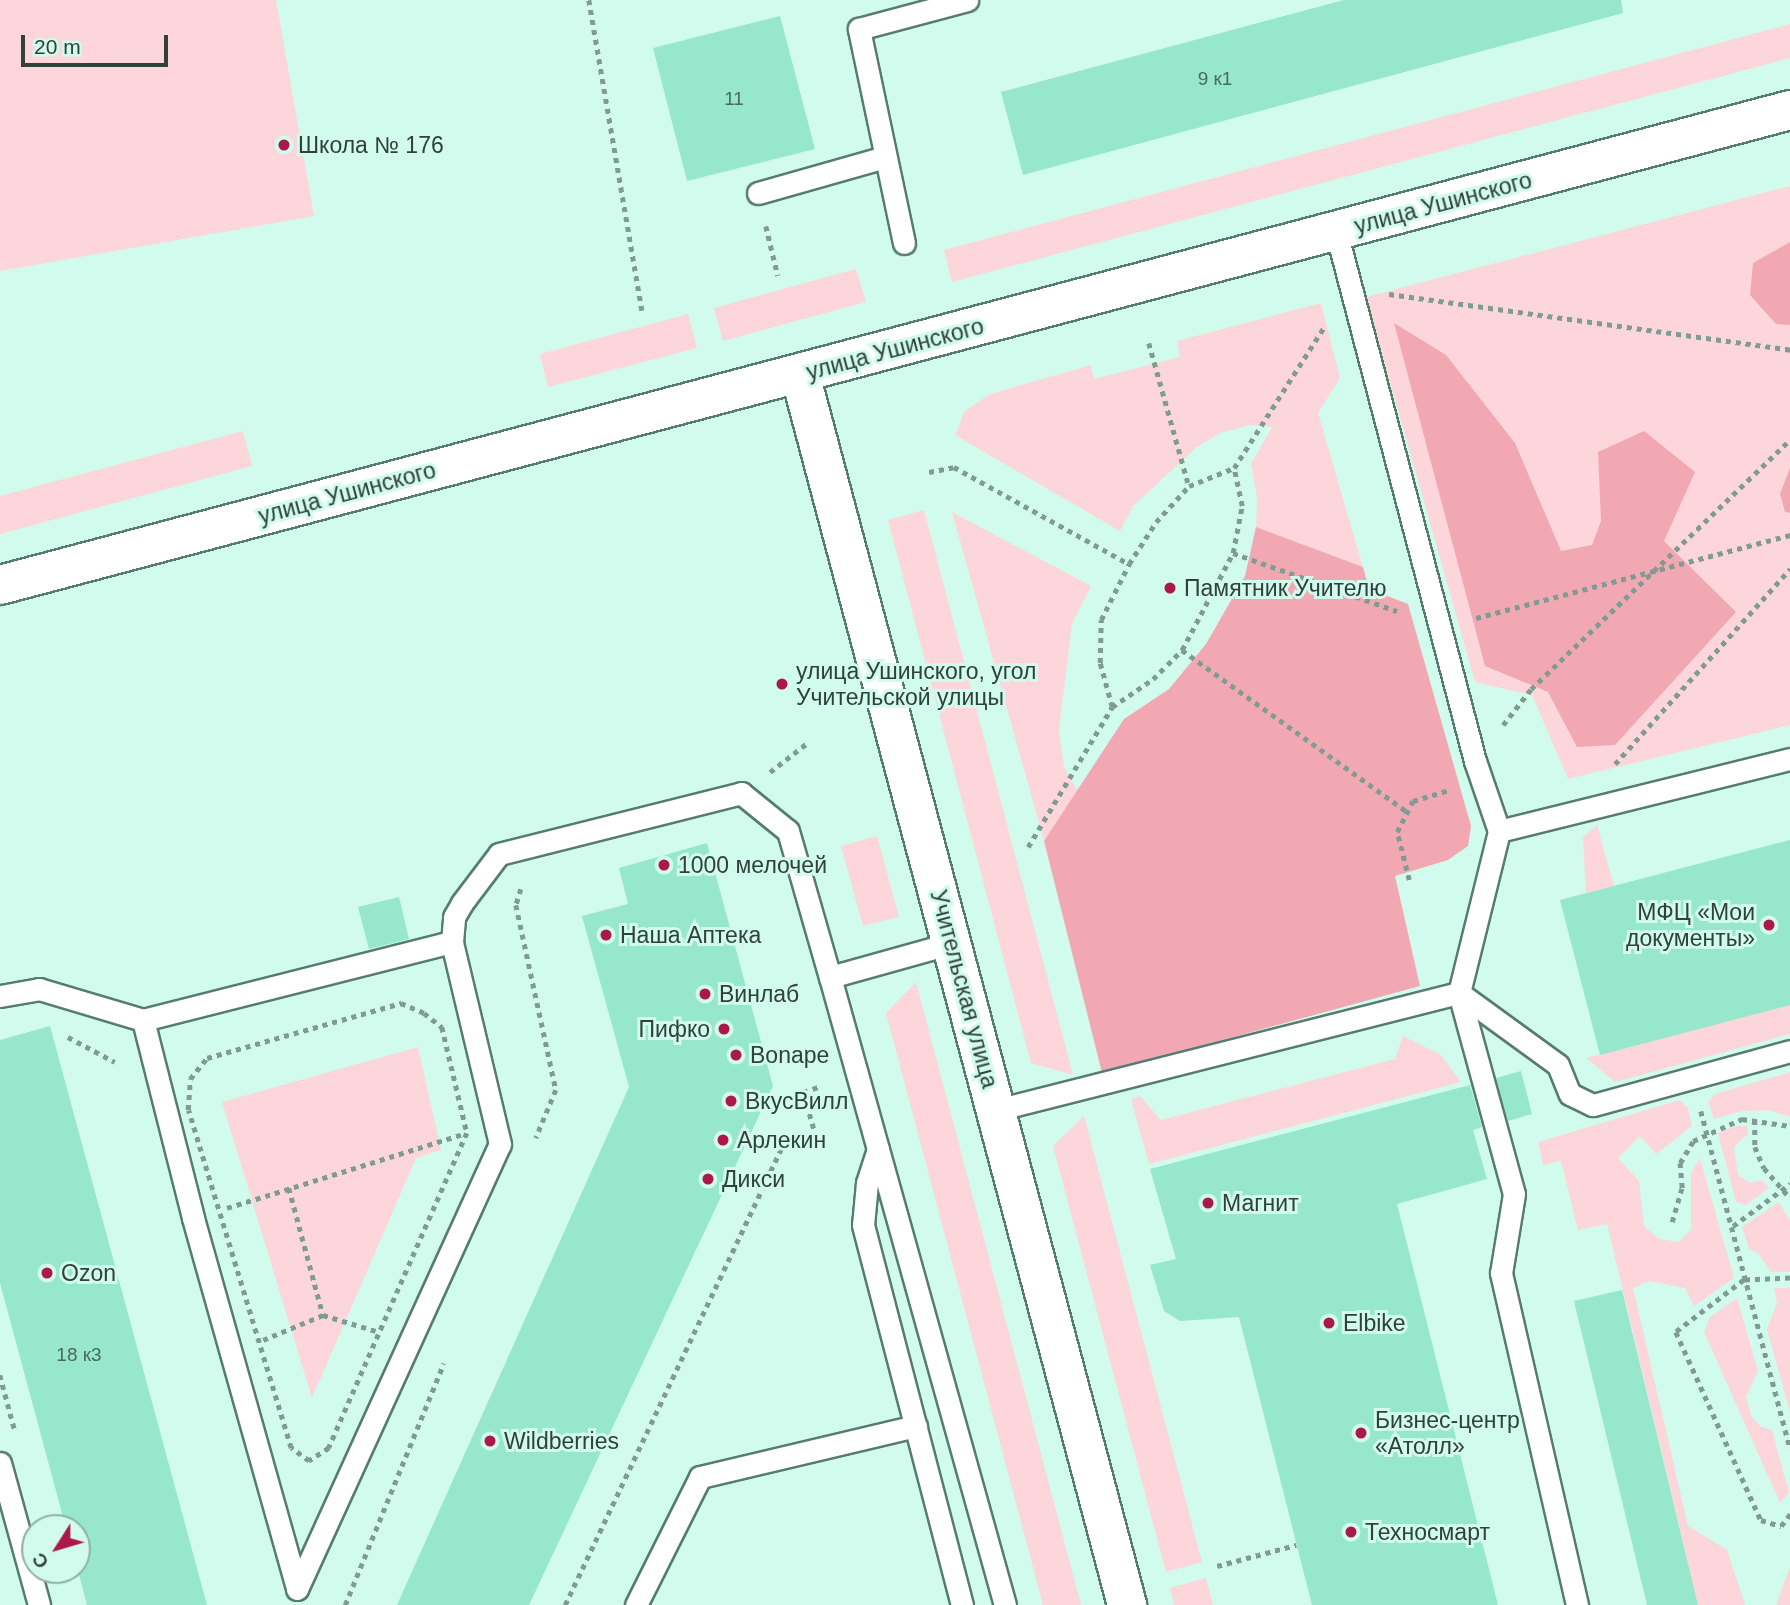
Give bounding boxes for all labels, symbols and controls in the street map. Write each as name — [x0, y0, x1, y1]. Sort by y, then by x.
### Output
scale bar — [24, 21, 172, 65]
text: 20 m — [34, 35, 81, 58]
house number: 9 к1 — [1198, 68, 1232, 90]
house number: 11 — [724, 88, 744, 110]
place label: Школа № 176 — [298, 131, 444, 159]
marker: Школа № 176 — [276, 137, 292, 153]
street label: улица Ушинского — [1351, 166, 1535, 240]
street label: улица Ушинского — [803, 312, 987, 386]
street label: улица Ушинского — [255, 456, 439, 530]
place label: Памятник Учителю — [1184, 574, 1387, 602]
marker: Памятник Учителю — [1162, 580, 1178, 596]
place label: улица Ушинского, угол Учительской улицы — [796, 657, 1036, 711]
marker: улица Ушинского, угол Учительской улицы — [774, 676, 790, 692]
place label: 1000 мелочей — [678, 851, 827, 879]
marker: 1000 мелочей — [656, 857, 672, 873]
street label: Учительская улица — [924, 887, 1004, 1091]
place label: МФЦ «Мои документы» — [1626, 898, 1755, 952]
marker: МФЦ «Мои документы» — [1761, 917, 1777, 933]
place label: Наша Аптека — [620, 921, 761, 949]
marker: Наша Аптека — [598, 927, 614, 943]
place label: Винлаб — [719, 980, 799, 1008]
marker: Винлаб — [697, 986, 713, 1002]
place label: Пифко — [639, 1015, 710, 1043]
marker: Пифко — [716, 1021, 732, 1037]
place label: Bonape — [750, 1041, 829, 1069]
marker: Bonape — [728, 1047, 744, 1063]
place label: ВкусВилл — [745, 1087, 848, 1115]
marker: ВкусВилл — [723, 1093, 739, 1109]
place label: Арлекин — [737, 1126, 826, 1154]
marker: Арлекин — [715, 1132, 731, 1148]
place label: Дикси — [722, 1165, 785, 1193]
marker: Дикси — [700, 1171, 716, 1187]
place label: Магнит — [1222, 1189, 1299, 1217]
marker: Магнит — [1200, 1195, 1216, 1211]
place label: Ozon — [61, 1259, 116, 1287]
marker: Ozon — [39, 1265, 55, 1281]
place label: Elbike — [1343, 1309, 1406, 1337]
marker: Elbike — [1321, 1315, 1337, 1331]
house number: 18 к3 — [56, 1344, 102, 1366]
place label: Бизнес-центр «Атолл» — [1375, 1406, 1520, 1460]
marker: Бизнес-центр «Атолл» — [1353, 1425, 1369, 1441]
place label: Wildberries — [504, 1427, 619, 1455]
marker: Wildberries — [482, 1433, 498, 1449]
north arrow — [21, 1514, 91, 1584]
place label: Техносмарт — [1365, 1518, 1490, 1546]
marker: Техносмарт — [1343, 1524, 1359, 1540]
text: С — [28, 1549, 53, 1573]

